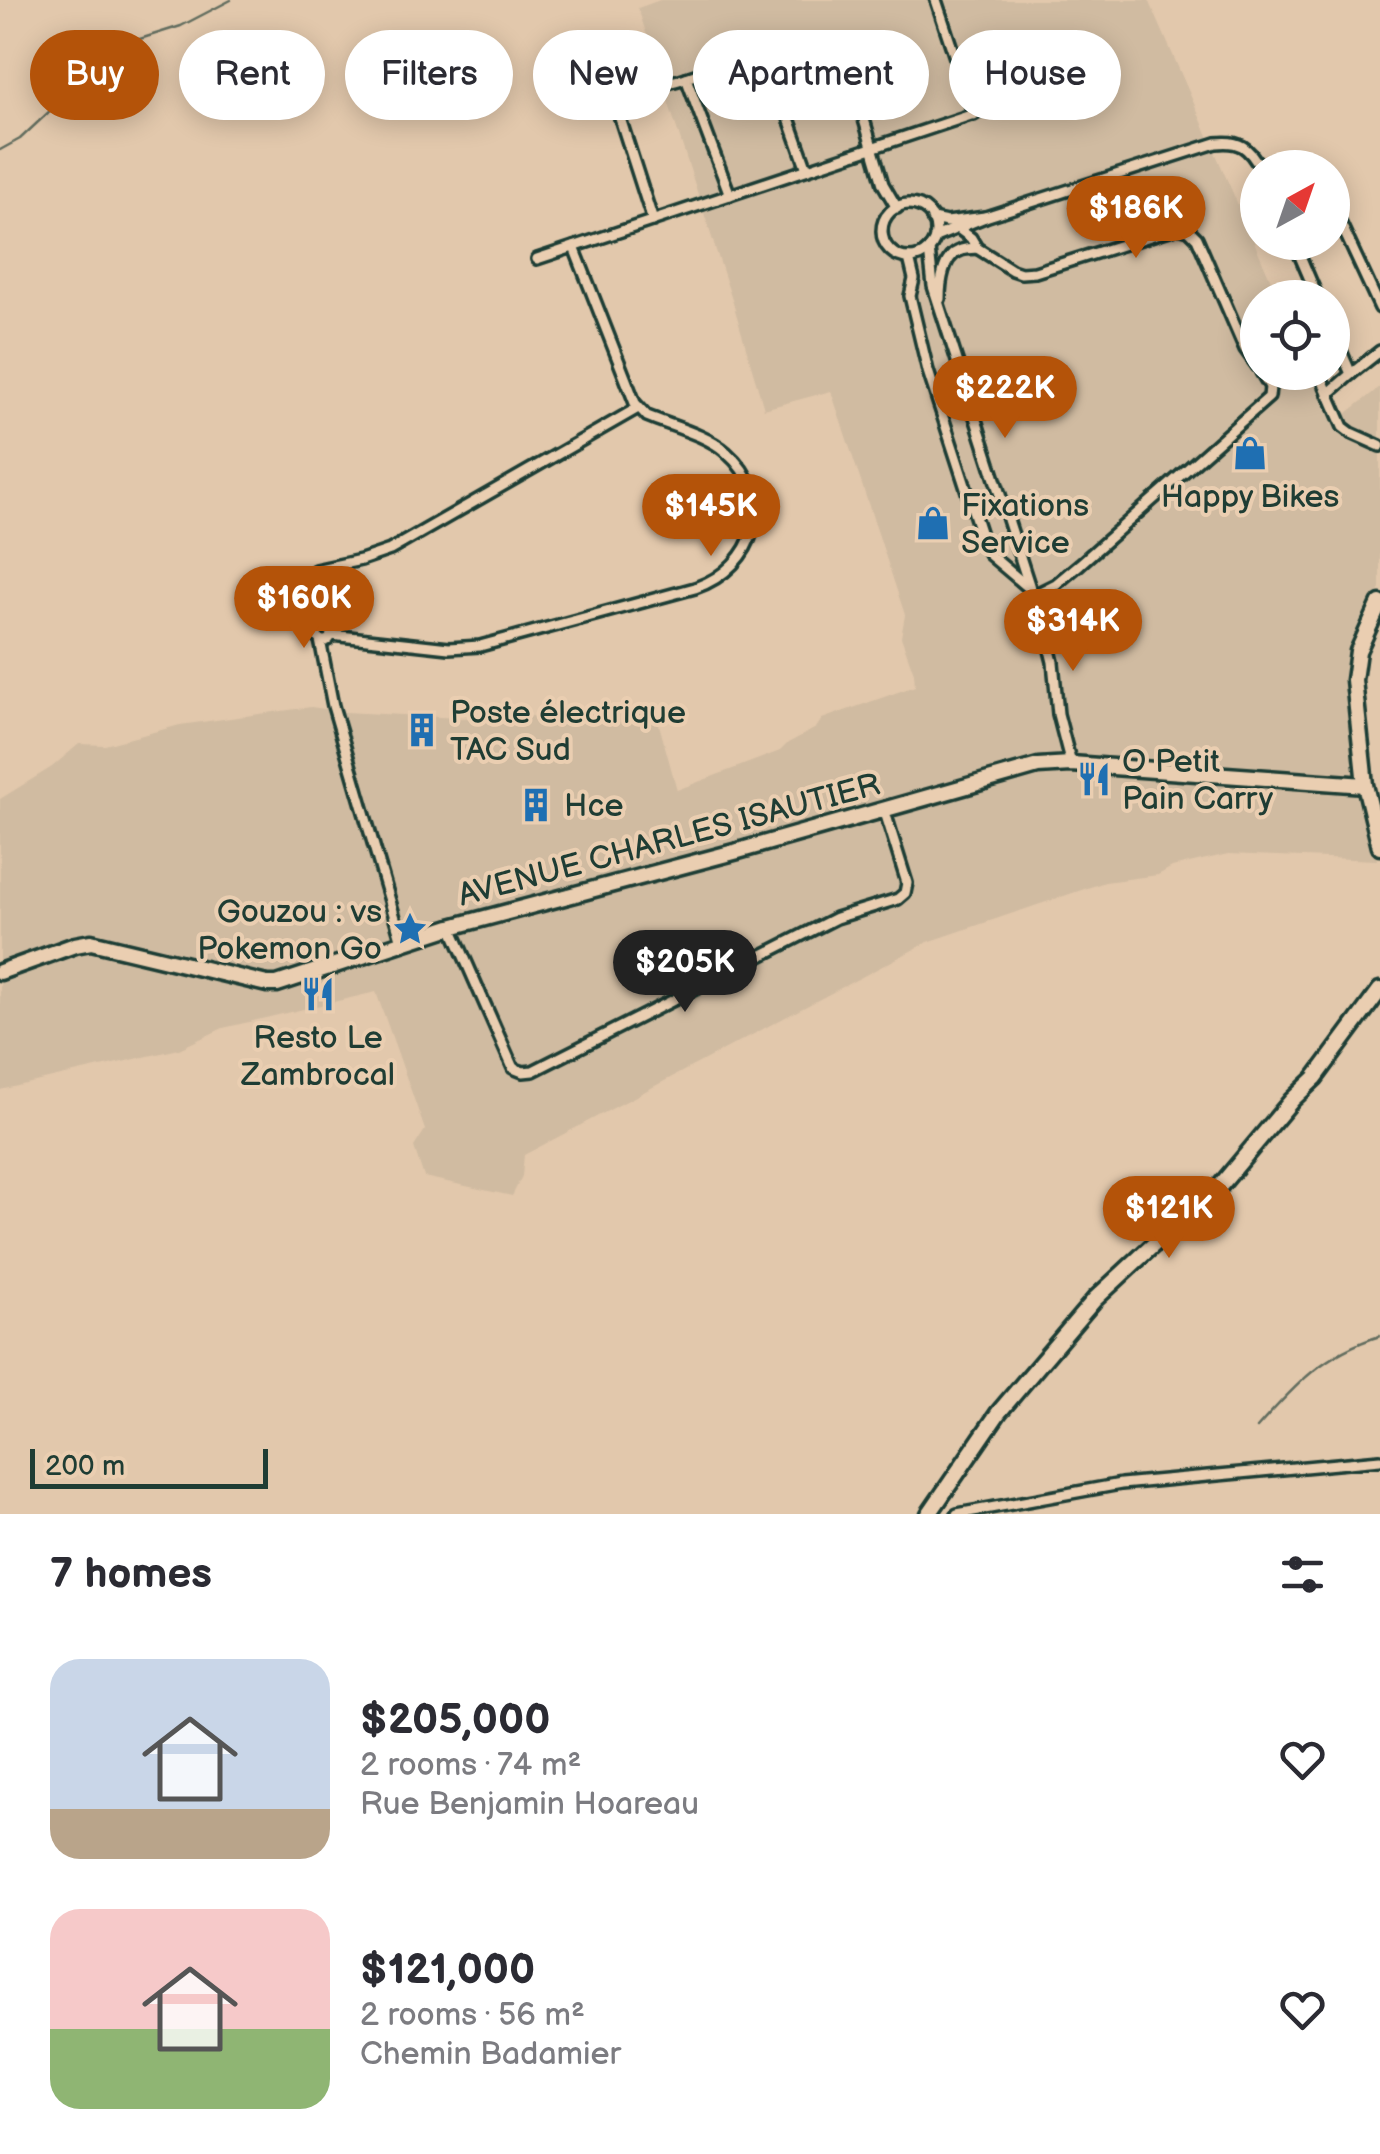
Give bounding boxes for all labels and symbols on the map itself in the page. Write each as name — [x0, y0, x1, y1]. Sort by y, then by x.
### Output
north arrow — [1240, 150, 1350, 260]
pin: $186K — [1066, 176, 1206, 261]
pin: $222K — [935, 356, 1075, 441]
shop icon: Happy Bikes — [1231, 434, 1269, 472]
pin: $145K — [641, 474, 781, 559]
place label: Happy Bikes — [1161, 478, 1339, 517]
place label: Fixations Service — [961, 487, 1089, 563]
shop icon: Fixations Service — [914, 504, 952, 542]
pin: $160K — [234, 566, 374, 651]
pin: $314K — [1003, 589, 1143, 674]
place label: Poste électrique TAC Sud — [450, 694, 686, 770]
building icon: Poste électrique TAC Sud — [403, 711, 441, 749]
place label: O Petit Pain Carry — [1122, 743, 1274, 819]
restaurant icon: O Petit Pain Carry — [1075, 760, 1113, 798]
street label: AVENUE CHARLES ISAUTIER — [454, 765, 885, 916]
building icon: Hce — [517, 786, 555, 824]
place label: Hce — [564, 787, 623, 826]
place label: Gouzou : vs Pokemon Go — [197, 893, 382, 969]
place icon: Gouzou : vs Pokemon Go — [391, 910, 429, 948]
pin: $205K — [615, 930, 755, 1015]
restaurant icon: Resto Le Zambrocal — [299, 975, 337, 1013]
place label: Resto Le Zambrocal — [240, 1019, 395, 1095]
pin: $121K — [1099, 1176, 1239, 1261]
scale bar — [30, 1444, 268, 1488]

